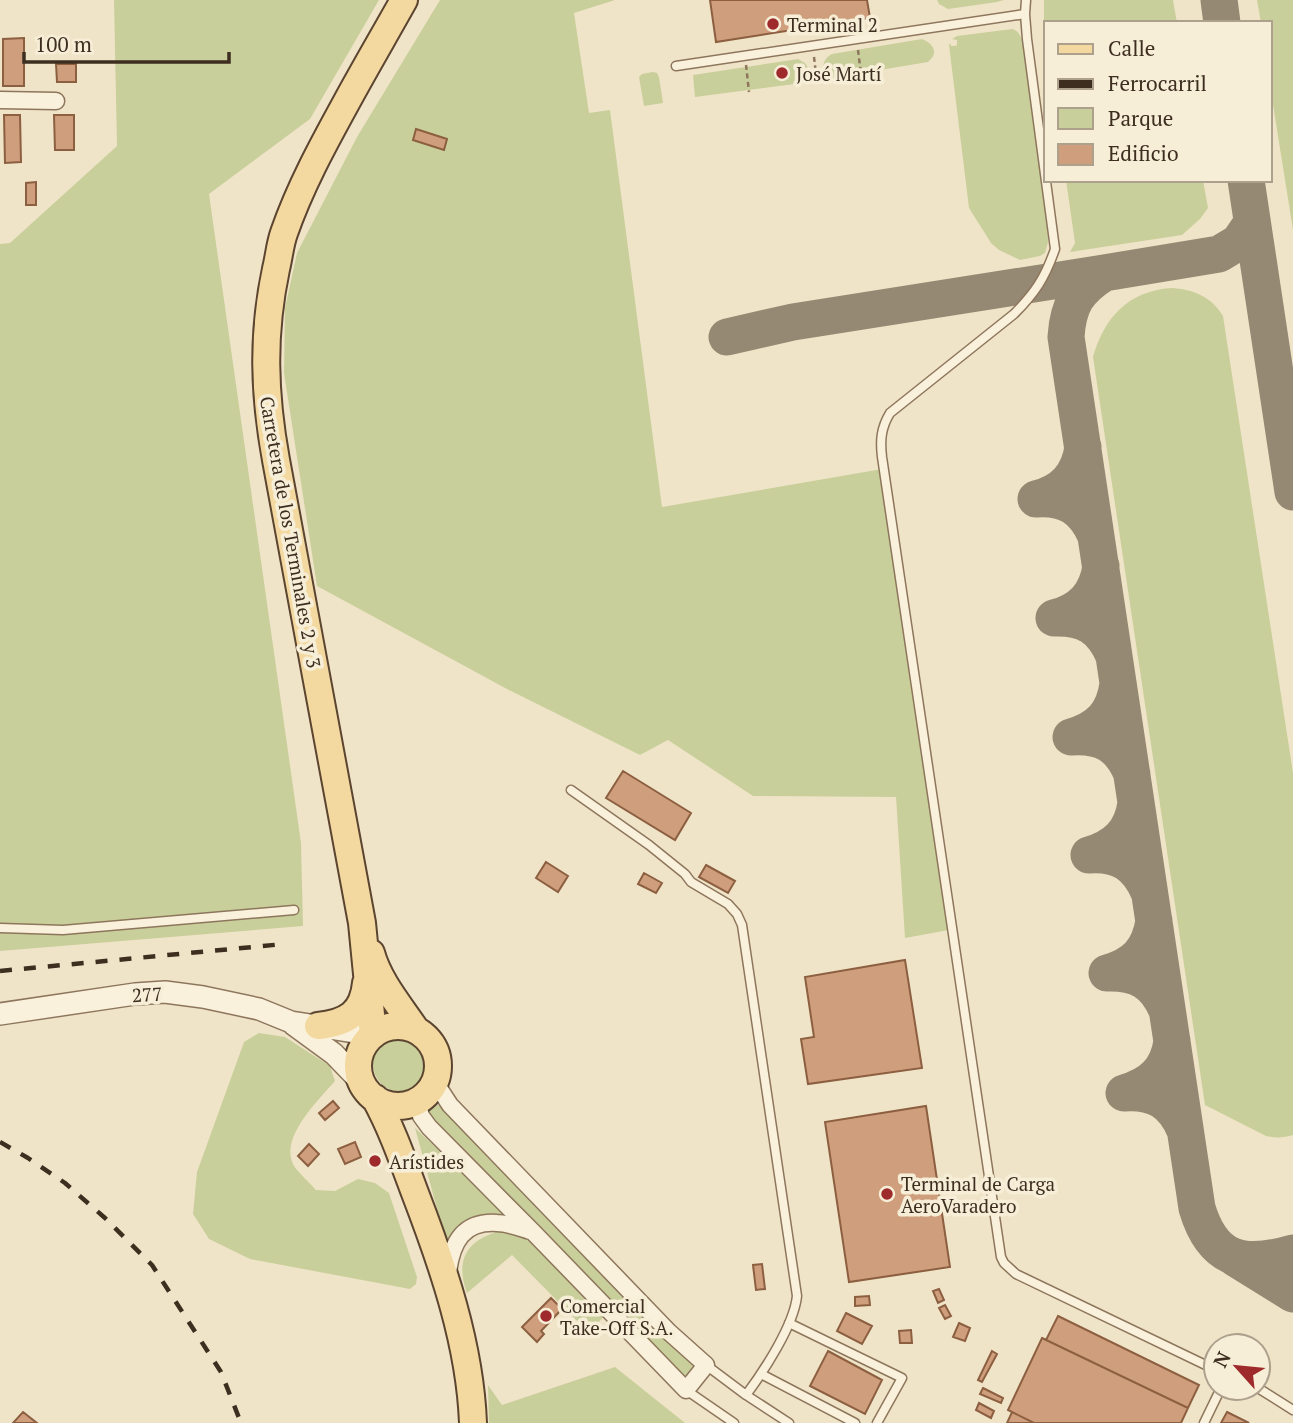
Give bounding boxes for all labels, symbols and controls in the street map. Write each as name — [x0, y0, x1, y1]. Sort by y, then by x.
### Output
place label: Terminal 2 — [787, 12, 878, 37]
marker: Terminal 2 — [765, 16, 781, 32]
scale bar — [24, 21, 229, 65]
legend — [1044, 21, 1272, 182]
text: 100 m — [35, 30, 92, 58]
text: Calle — [1108, 34, 1155, 62]
place label: José Martí — [796, 61, 882, 86]
marker: José Martí — [774, 65, 790, 81]
text: Ferrocarril — [1108, 69, 1207, 97]
text: Parque — [1108, 104, 1173, 132]
text: Edificio — [1108, 139, 1179, 167]
street label: Carretera de los Terminales 2 y 3 — [255, 394, 327, 670]
street label: 277 — [131, 981, 163, 1007]
place label: Arístides — [389, 1149, 464, 1174]
marker: Arístides — [367, 1153, 383, 1169]
place label: Terminal de Carga AeroVaradero — [901, 1171, 1056, 1218]
marker: Terminal de Carga AeroVaradero — [879, 1186, 895, 1202]
place label: Comercial Take-Off S.A. — [560, 1293, 673, 1340]
marker: Comercial Take-Off S.A. — [538, 1308, 554, 1324]
north arrow — [1202, 1332, 1272, 1402]
text: N — [1207, 1346, 1236, 1371]

